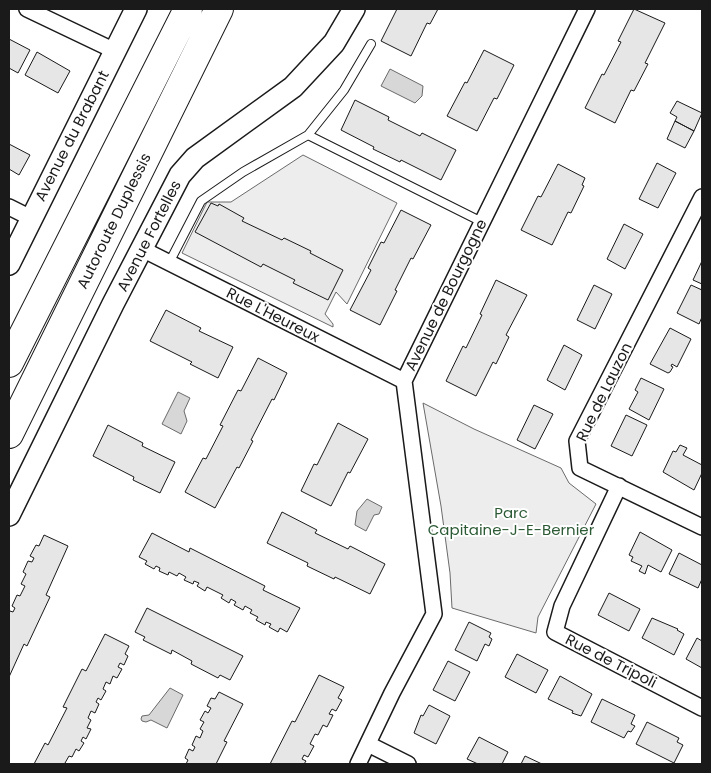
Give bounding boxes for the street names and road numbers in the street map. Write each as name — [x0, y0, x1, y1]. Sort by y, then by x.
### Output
street label: Avenue du Brabant — [29, 67, 114, 205]
street label: Autoroute Duplessis — [71, 149, 156, 292]
street label: Avenue Fortelles — [111, 176, 186, 295]
street label: Avenue de Bourgogne — [400, 215, 491, 374]
street label: Rue L'Heureux — [223, 282, 323, 347]
street label: Rue de Lauzon — [571, 339, 637, 445]
street label: Rue de Tripoli — [562, 628, 661, 693]

